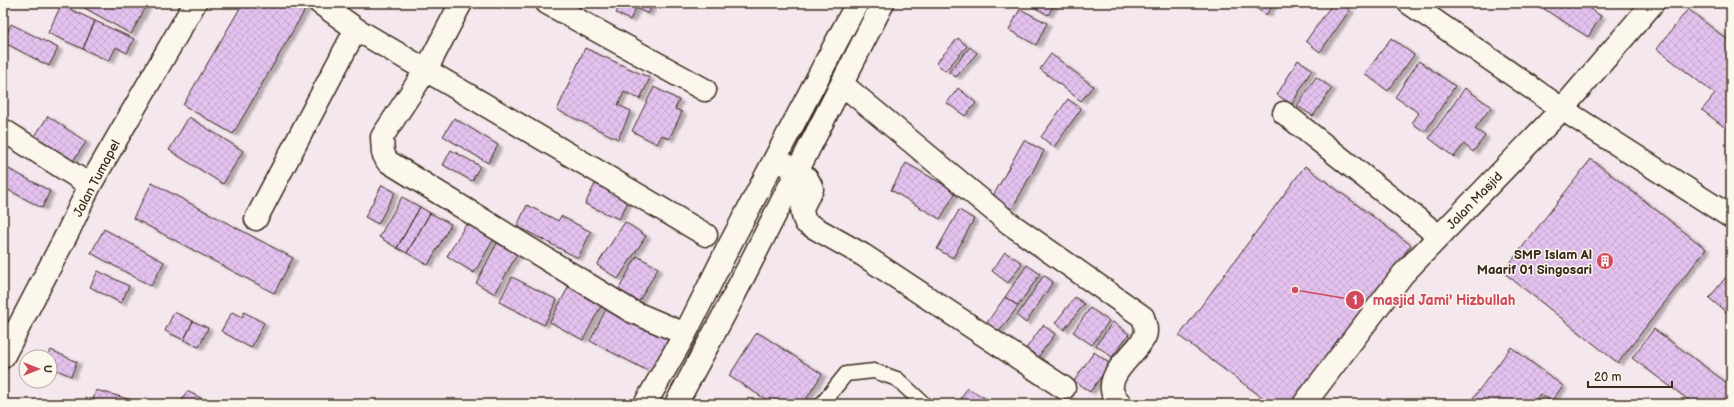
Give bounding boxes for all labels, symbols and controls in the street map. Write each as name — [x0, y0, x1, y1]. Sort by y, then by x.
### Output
street label: Jalan Tumapel — [70, 137, 124, 220]
street label: Jalan Masjid — [1443, 169, 1506, 233]
place label: SMP Islam Al Maarif 01 Singosari — [1477, 247, 1592, 278]
building icon: SMP Islam Al Maarif 01 Singosari — [1595, 251, 1615, 271]
callout: masjid Jami' Hizbullah — [1345, 287, 1523, 313]
text: masjid Jami' Hizbullah — [1373, 292, 1515, 309]
text: 1 — [1352, 293, 1358, 308]
north arrow — [18, 349, 58, 389]
scale bar — [1588, 363, 1672, 389]
text: U — [41, 365, 54, 373]
text: 20 m — [1594, 370, 1621, 385]

